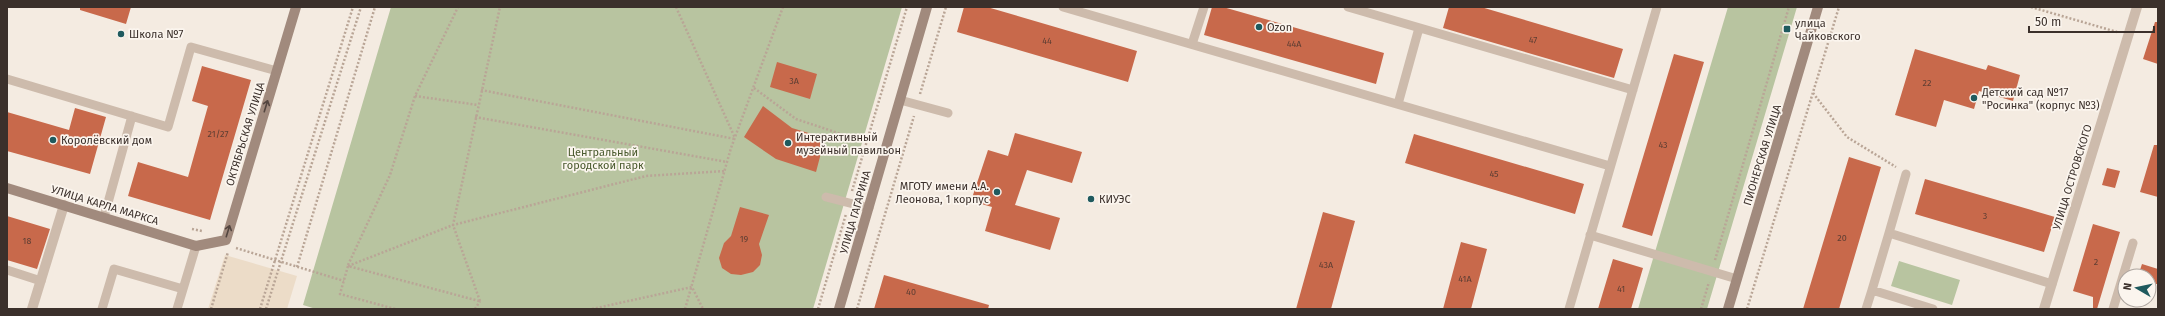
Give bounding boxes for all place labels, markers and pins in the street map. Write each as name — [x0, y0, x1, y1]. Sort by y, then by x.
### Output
place label: улица Чайковского — [1795, 17, 1861, 43]
place label: Ozon — [1267, 21, 1292, 34]
marker: Ozon — [1254, 22, 1264, 32]
marker: улица Чайковского — [1782, 24, 1792, 34]
place label: Школа №7 — [129, 28, 184, 41]
marker: Школа №7 — [116, 29, 126, 39]
place label: Детский сад №17 "Росинка" (корпус №3) — [1981, 86, 2100, 112]
marker: Детский сад №17 "Росинка" (корпус №3) — [1969, 93, 1979, 103]
place label: Интерактивный музейный павильон — [796, 131, 901, 157]
place label: Королёвский дом — [61, 134, 152, 147]
marker: Королёвский дом — [48, 135, 58, 145]
marker: Интерактивный музейный павильон — [783, 138, 793, 148]
place label: МГОТУ имени А.А. Леонова, 1 корпус — [895, 180, 989, 206]
marker: МГОТУ имени А.А. Леонова, 1 корпус — [992, 187, 1002, 197]
place label: КИУЭС — [1099, 193, 1131, 206]
marker: КИУЭС — [1086, 194, 1096, 204]

